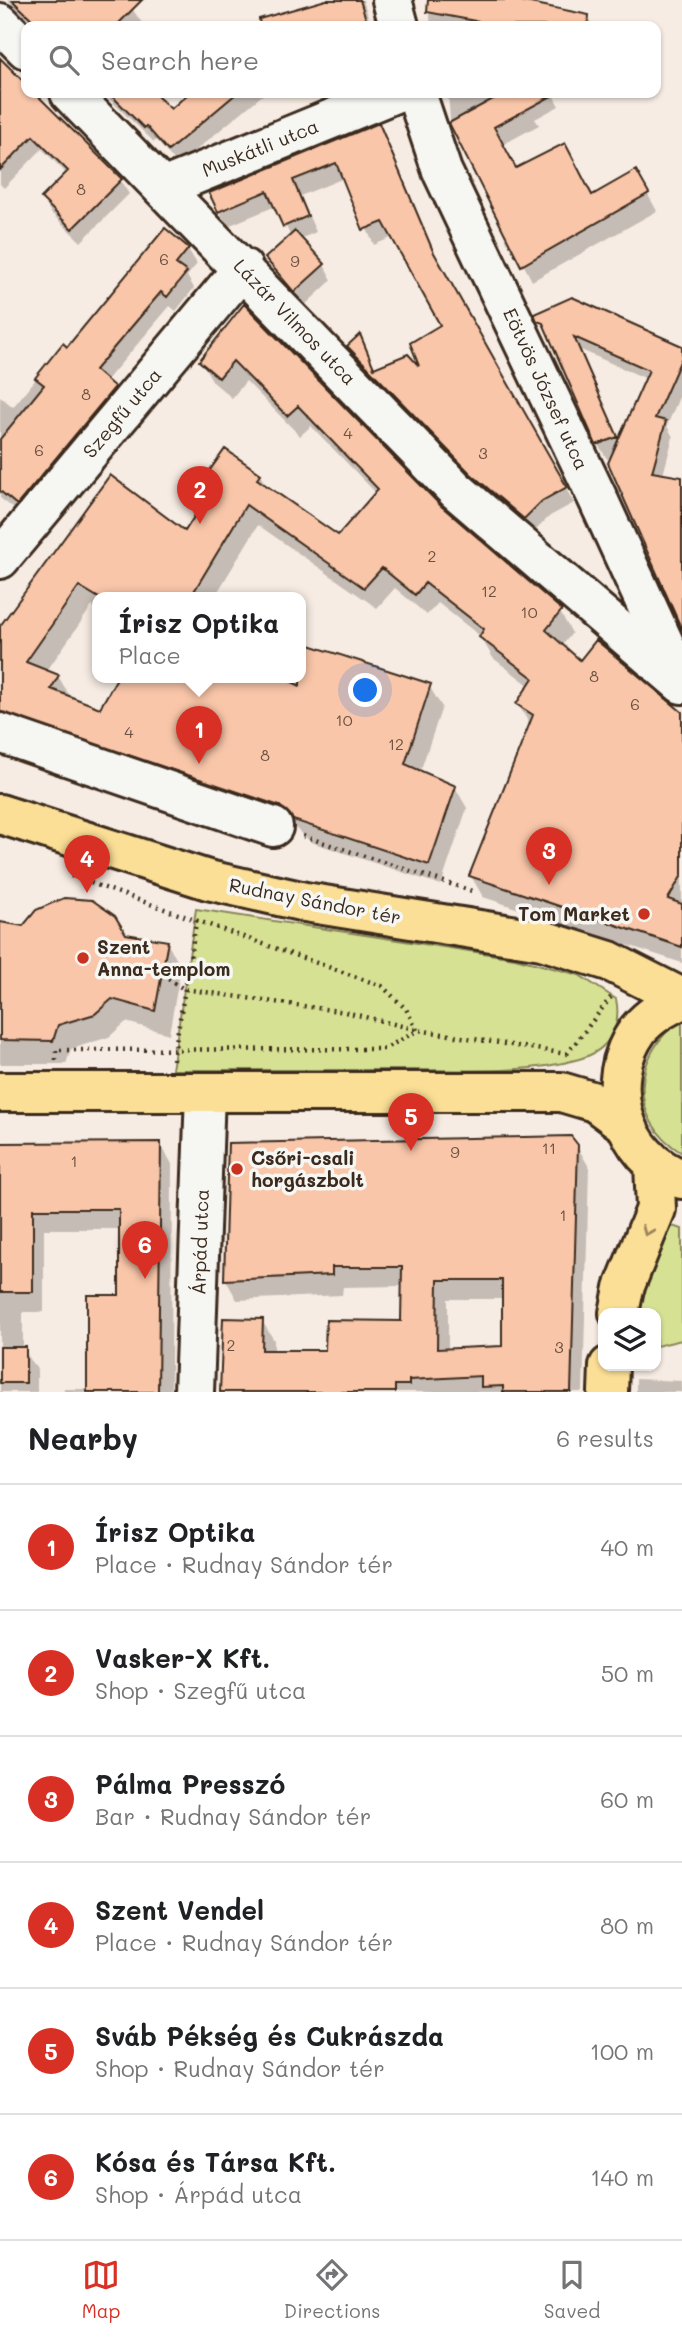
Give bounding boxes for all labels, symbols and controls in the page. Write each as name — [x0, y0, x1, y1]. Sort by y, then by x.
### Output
search box — [21, 21, 661, 98]
icon: search — [45, 41, 83, 79]
text: Search here — [101, 43, 259, 77]
street label: Muskátli utca — [198, 113, 322, 182]
house number: 8 — [76, 178, 86, 199]
house number: 6 — [159, 248, 169, 269]
house number: 9 — [290, 250, 300, 271]
street label: Lázár Vilmos utca — [229, 253, 362, 390]
street label: Eötvös József utca — [498, 304, 595, 474]
street label: Szegfű utca — [77, 363, 166, 463]
house number: 8 — [81, 383, 91, 404]
house number: 4 — [343, 422, 353, 443]
house number: 6 — [34, 439, 44, 460]
house number: 3 — [478, 442, 488, 463]
pin: 2 — [177, 466, 223, 524]
house number: 2 — [428, 545, 436, 566]
house number: 12 — [481, 580, 497, 601]
popup — [92, 592, 306, 683]
house number: 10 — [520, 601, 538, 622]
text: Írisz Optika — [119, 606, 279, 640]
text: Place — [119, 640, 181, 670]
house number: 8 — [589, 665, 599, 686]
your location — [348, 673, 382, 707]
house number: 6 — [630, 693, 640, 714]
pin: 1 — [176, 706, 222, 764]
house number: 10 — [335, 709, 353, 730]
house number: 4 — [124, 721, 134, 742]
house number: 12 — [388, 733, 404, 754]
house number: 8 — [260, 744, 270, 765]
pin: 3 — [526, 827, 572, 885]
pin: 4 — [64, 835, 110, 893]
street label: Rudnay Sándor tér — [227, 872, 403, 929]
place label: Tom Market — [518, 901, 630, 926]
marker: Tom Market — [636, 906, 652, 922]
place label: Szent Anna-templom — [97, 934, 230, 981]
marker: Szent Anna-templom — [75, 950, 91, 966]
pin: 5 — [388, 1093, 434, 1151]
house number: 11 — [542, 1137, 556, 1158]
house number: 9 — [450, 1141, 460, 1162]
place label: Csőri-csali horgászbolt — [251, 1145, 364, 1192]
house number: 1 — [70, 1150, 78, 1171]
marker: Csőri-csali horgászbolt — [229, 1161, 245, 1177]
street label: Árpád utca — [185, 1189, 214, 1295]
house number: 1 — [559, 1204, 567, 1225]
pin: 6 — [122, 1221, 168, 1279]
one-way arrow — [642, 1224, 656, 1236]
map controls — [598, 1308, 661, 1371]
button: layers — [598, 1308, 661, 1371]
house number: 2 — [227, 1334, 235, 1355]
house number: 3 — [554, 1336, 564, 1357]
text: Nearby — [28, 1418, 138, 1458]
text: 6 results — [556, 1423, 654, 1453]
text: Írisz Optika — [95, 1515, 256, 1549]
text: 1 — [46, 1532, 56, 1562]
text: 40 m — [601, 1532, 654, 1562]
text: Place · Rudnay Sándor tér — [95, 1549, 393, 1579]
text: Vasker-X Kft. — [95, 1641, 270, 1675]
text: 2 — [45, 1658, 57, 1688]
text: 50 m — [601, 1658, 654, 1688]
text: Shop · Szegfű utca — [95, 1675, 306, 1705]
text: Pálma Presszó — [95, 1767, 285, 1801]
text: 3 — [44, 1784, 58, 1814]
text: 60 m — [600, 1784, 654, 1814]
text: Bar · Rudnay Sándor tér — [95, 1801, 371, 1831]
text: Szent Vendel — [95, 1893, 264, 1927]
text: 4 — [44, 1910, 58, 1940]
text: 80 m — [600, 1910, 654, 1940]
text: Place · Rudnay Sándor tér — [95, 1927, 393, 1957]
text: Sváb Pékség és Cukrászda — [95, 2019, 444, 2053]
text: 5 — [44, 2036, 58, 2066]
text: 100 m — [590, 2036, 654, 2066]
text: Shop · Rudnay Sándor tér — [95, 2053, 385, 2083]
text: Kósa és Társa Kft. — [95, 2145, 336, 2179]
text: 6 — [44, 2162, 58, 2192]
text: 140 m — [590, 2162, 654, 2192]
text: Shop · Árpád utca — [95, 2179, 302, 2209]
tab: Map — [82, 2256, 120, 2323]
tab: Directions — [284, 2256, 380, 2323]
tab: Saved — [544, 2256, 600, 2323]

